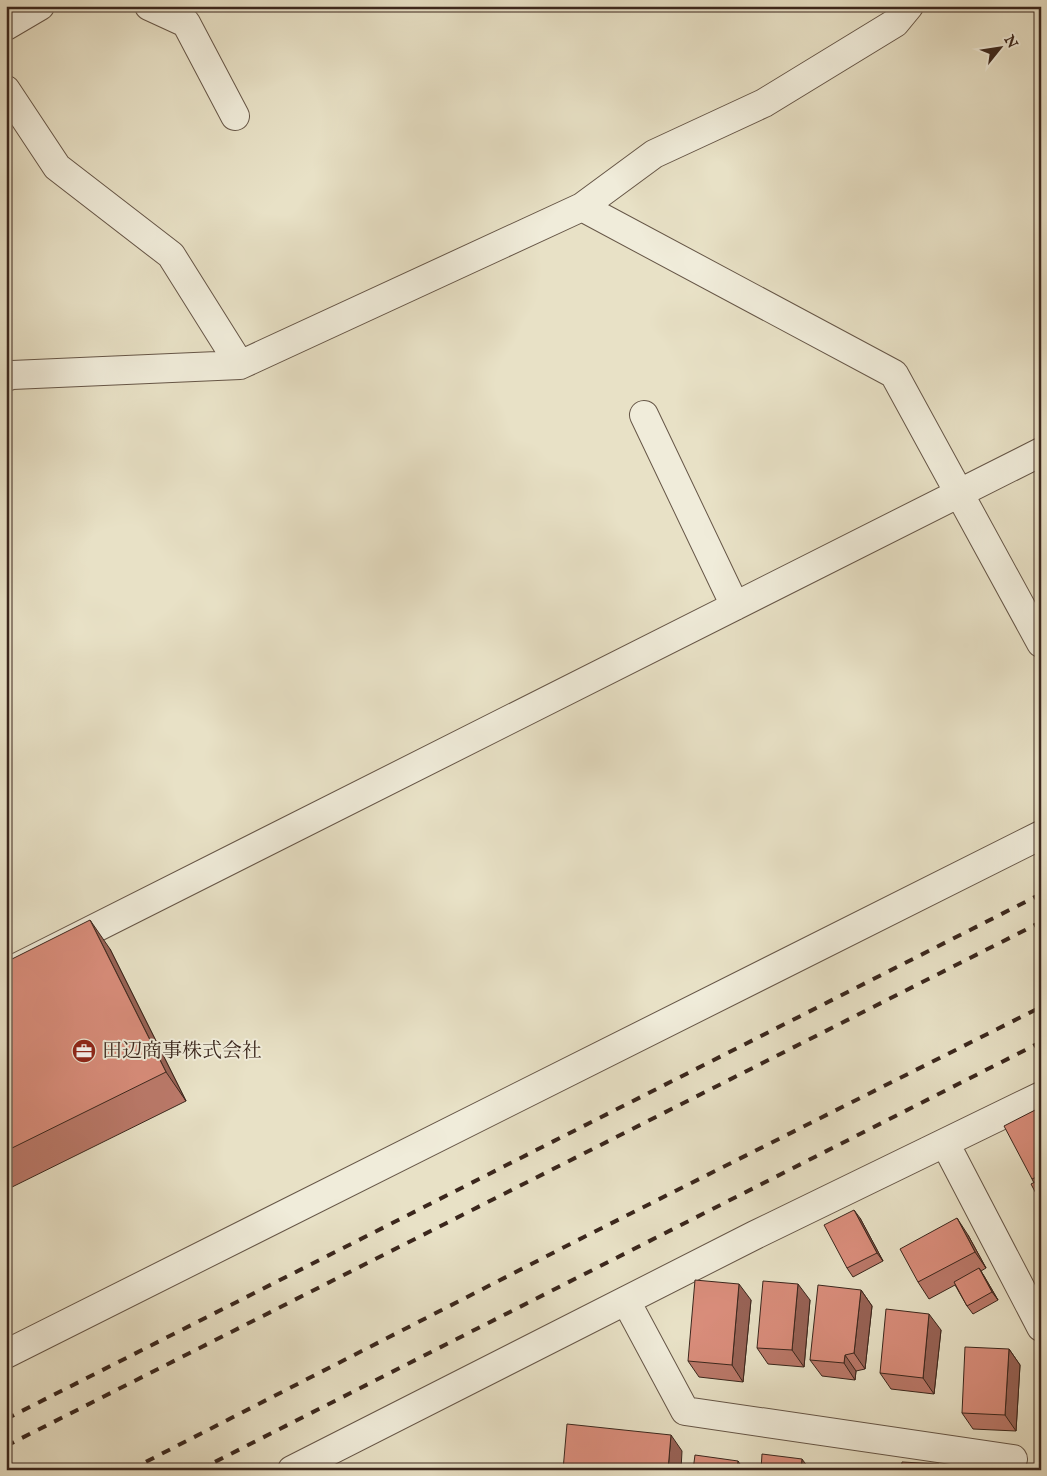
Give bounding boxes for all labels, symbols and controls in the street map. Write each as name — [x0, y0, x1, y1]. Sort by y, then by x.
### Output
north arrow — [974, 22, 1024, 72]
text: N — [999, 31, 1021, 52]
office icon: 田辺商事株式会社 — [71, 1038, 97, 1064]
place label: 田辺商事株式会社 — [102, 1039, 262, 1064]

